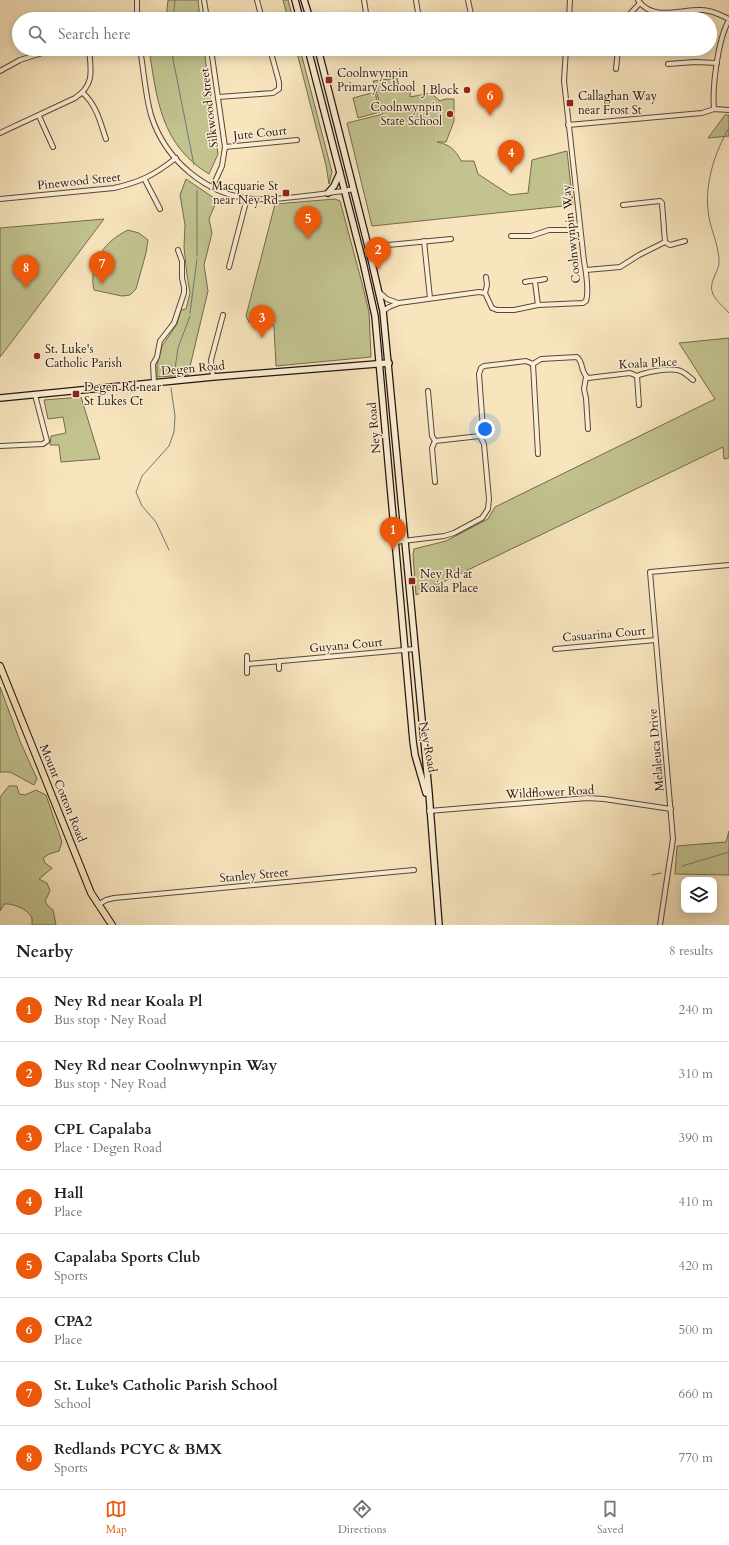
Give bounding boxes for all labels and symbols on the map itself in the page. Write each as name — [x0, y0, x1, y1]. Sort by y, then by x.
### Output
place label: Coolnwynpin Primary School — [337, 65, 415, 95]
street label: Silkwood Street — [196, 67, 222, 149]
marker: Coolnwynpin Primary School — [324, 75, 334, 85]
place label: J Block — [420, 82, 460, 98]
pin: 6 — [477, 83, 503, 116]
marker: J Block — [462, 85, 472, 95]
place label: Callaghan Way near Frost St — [578, 88, 658, 118]
marker: Callaghan Way near Frost St — [565, 98, 575, 108]
place label: Coolnwynpin State School — [371, 99, 442, 129]
marker: Coolnwynpin State School — [445, 109, 455, 119]
street label: Jute Court — [231, 122, 288, 144]
pin: 4 — [498, 140, 524, 173]
street label: Pinewood Street — [36, 169, 122, 193]
place label: Macquarie St near Ney Rd — [212, 178, 279, 208]
street label: Coolnwynpin Way — [558, 183, 584, 284]
marker: Macquarie St near Ney Rd — [281, 188, 291, 198]
pin: 5 — [295, 206, 321, 239]
pin: 2 — [365, 237, 391, 270]
pin: 7 — [89, 251, 115, 284]
pin: 8 — [13, 255, 39, 288]
pin: 3 — [249, 305, 275, 338]
place label: St. Luke's Catholic Parish — [45, 341, 122, 371]
marker: St. Luke's Catholic Parish — [32, 351, 42, 361]
street label: Koala Place — [618, 353, 678, 373]
street label: Degen Road — [161, 357, 226, 379]
place label: Degen Rd near St Lukes Ct — [84, 379, 162, 409]
marker: Degen Rd near St Lukes Ct — [71, 389, 81, 399]
street label: Ney Road — [364, 401, 384, 454]
your location — [475, 419, 495, 439]
pin: 1 — [380, 517, 406, 550]
place label: Ney Rd at Koala Place — [420, 566, 478, 596]
marker: Ney Rd at Koala Place — [407, 576, 417, 586]
street label: Casuarina Court — [562, 622, 647, 646]
street label: Guyana Court — [309, 634, 383, 656]
street label: Melaleuca Drive — [644, 708, 668, 792]
street label: Ney Road — [415, 720, 441, 774]
street label: Mount Cotton Road — [36, 742, 90, 845]
street label: Wildflower Road — [504, 782, 595, 802]
street label: Stanley Street — [219, 864, 289, 886]

